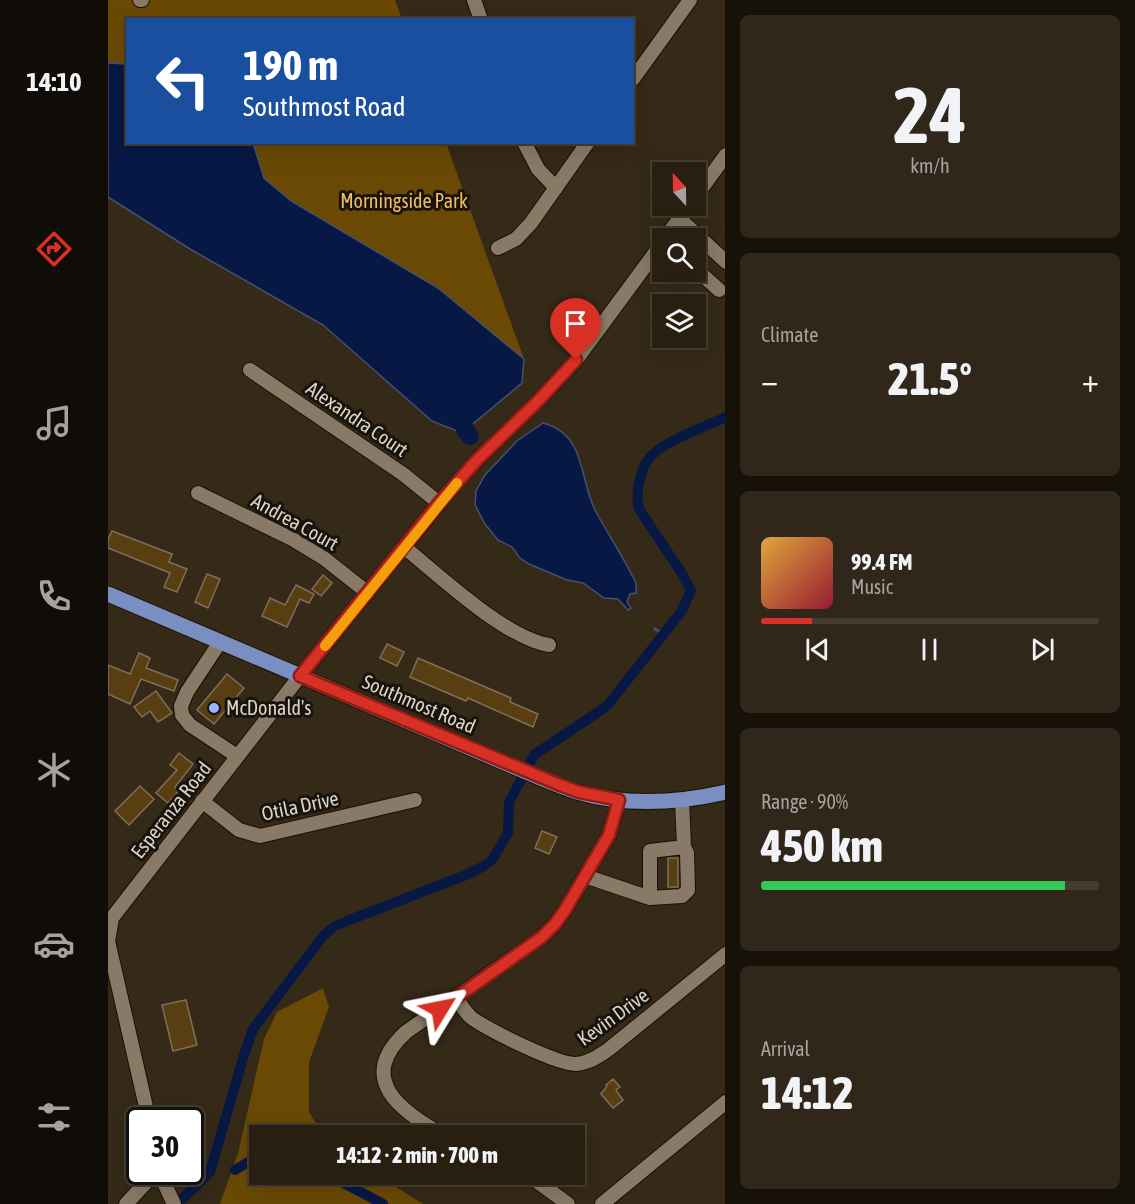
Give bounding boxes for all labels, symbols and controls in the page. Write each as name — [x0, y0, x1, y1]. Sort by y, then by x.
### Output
text: 190 m — [243, 41, 338, 89]
icon: left — [144, 42, 222, 120]
text: 14:10 — [26, 66, 82, 97]
text: 24 — [893, 70, 967, 160]
text: Southmost Road — [243, 91, 406, 122]
text: km/h — [910, 154, 950, 177]
north arrow — [652, 162, 706, 216]
map controls — [652, 162, 706, 348]
park label: Morningside Park — [340, 189, 468, 212]
icon: directions — [33, 228, 75, 270]
button: search — [652, 228, 706, 282]
button: layers — [652, 294, 706, 348]
pin — [550, 298, 601, 360]
icon: arrive — [559, 307, 592, 340]
text: Climate — [761, 323, 818, 346]
text: 21.5° — [888, 353, 972, 405]
text: − — [761, 361, 778, 399]
text: + — [1082, 361, 1099, 399]
street label: Alexandra Court — [302, 376, 413, 461]
icon: music — [33, 402, 75, 444]
street label: Andrea Court — [248, 488, 343, 555]
text: 99.4 FM — [851, 549, 913, 575]
icon: phone — [33, 575, 75, 617]
text: Music — [851, 575, 893, 598]
icon: previous — [801, 633, 834, 666]
icon: pause — [913, 633, 946, 666]
icon: next — [1026, 633, 1059, 666]
street label: Southmost Road — [359, 669, 479, 738]
place label: McDonald's — [226, 696, 311, 719]
marker: McDonald's — [207, 701, 221, 715]
icon: climate — [33, 749, 75, 791]
street label: Esperanza Road — [126, 757, 215, 863]
street label: Otila Drive — [259, 786, 341, 825]
text: Range · 90% — [761, 790, 848, 813]
text: 450 km — [761, 820, 883, 872]
icon: car — [33, 923, 75, 965]
position arrow — [408, 977, 472, 1041]
street label: Kevin Drive — [573, 983, 653, 1050]
text: Arrival — [761, 1037, 810, 1060]
text: 14:12 — [761, 1067, 854, 1119]
icon: filters — [33, 1096, 75, 1138]
speed limit sign: 30 — [126, 1107, 204, 1185]
text: 14:12 · 2 min · 700 m — [336, 1142, 498, 1168]

